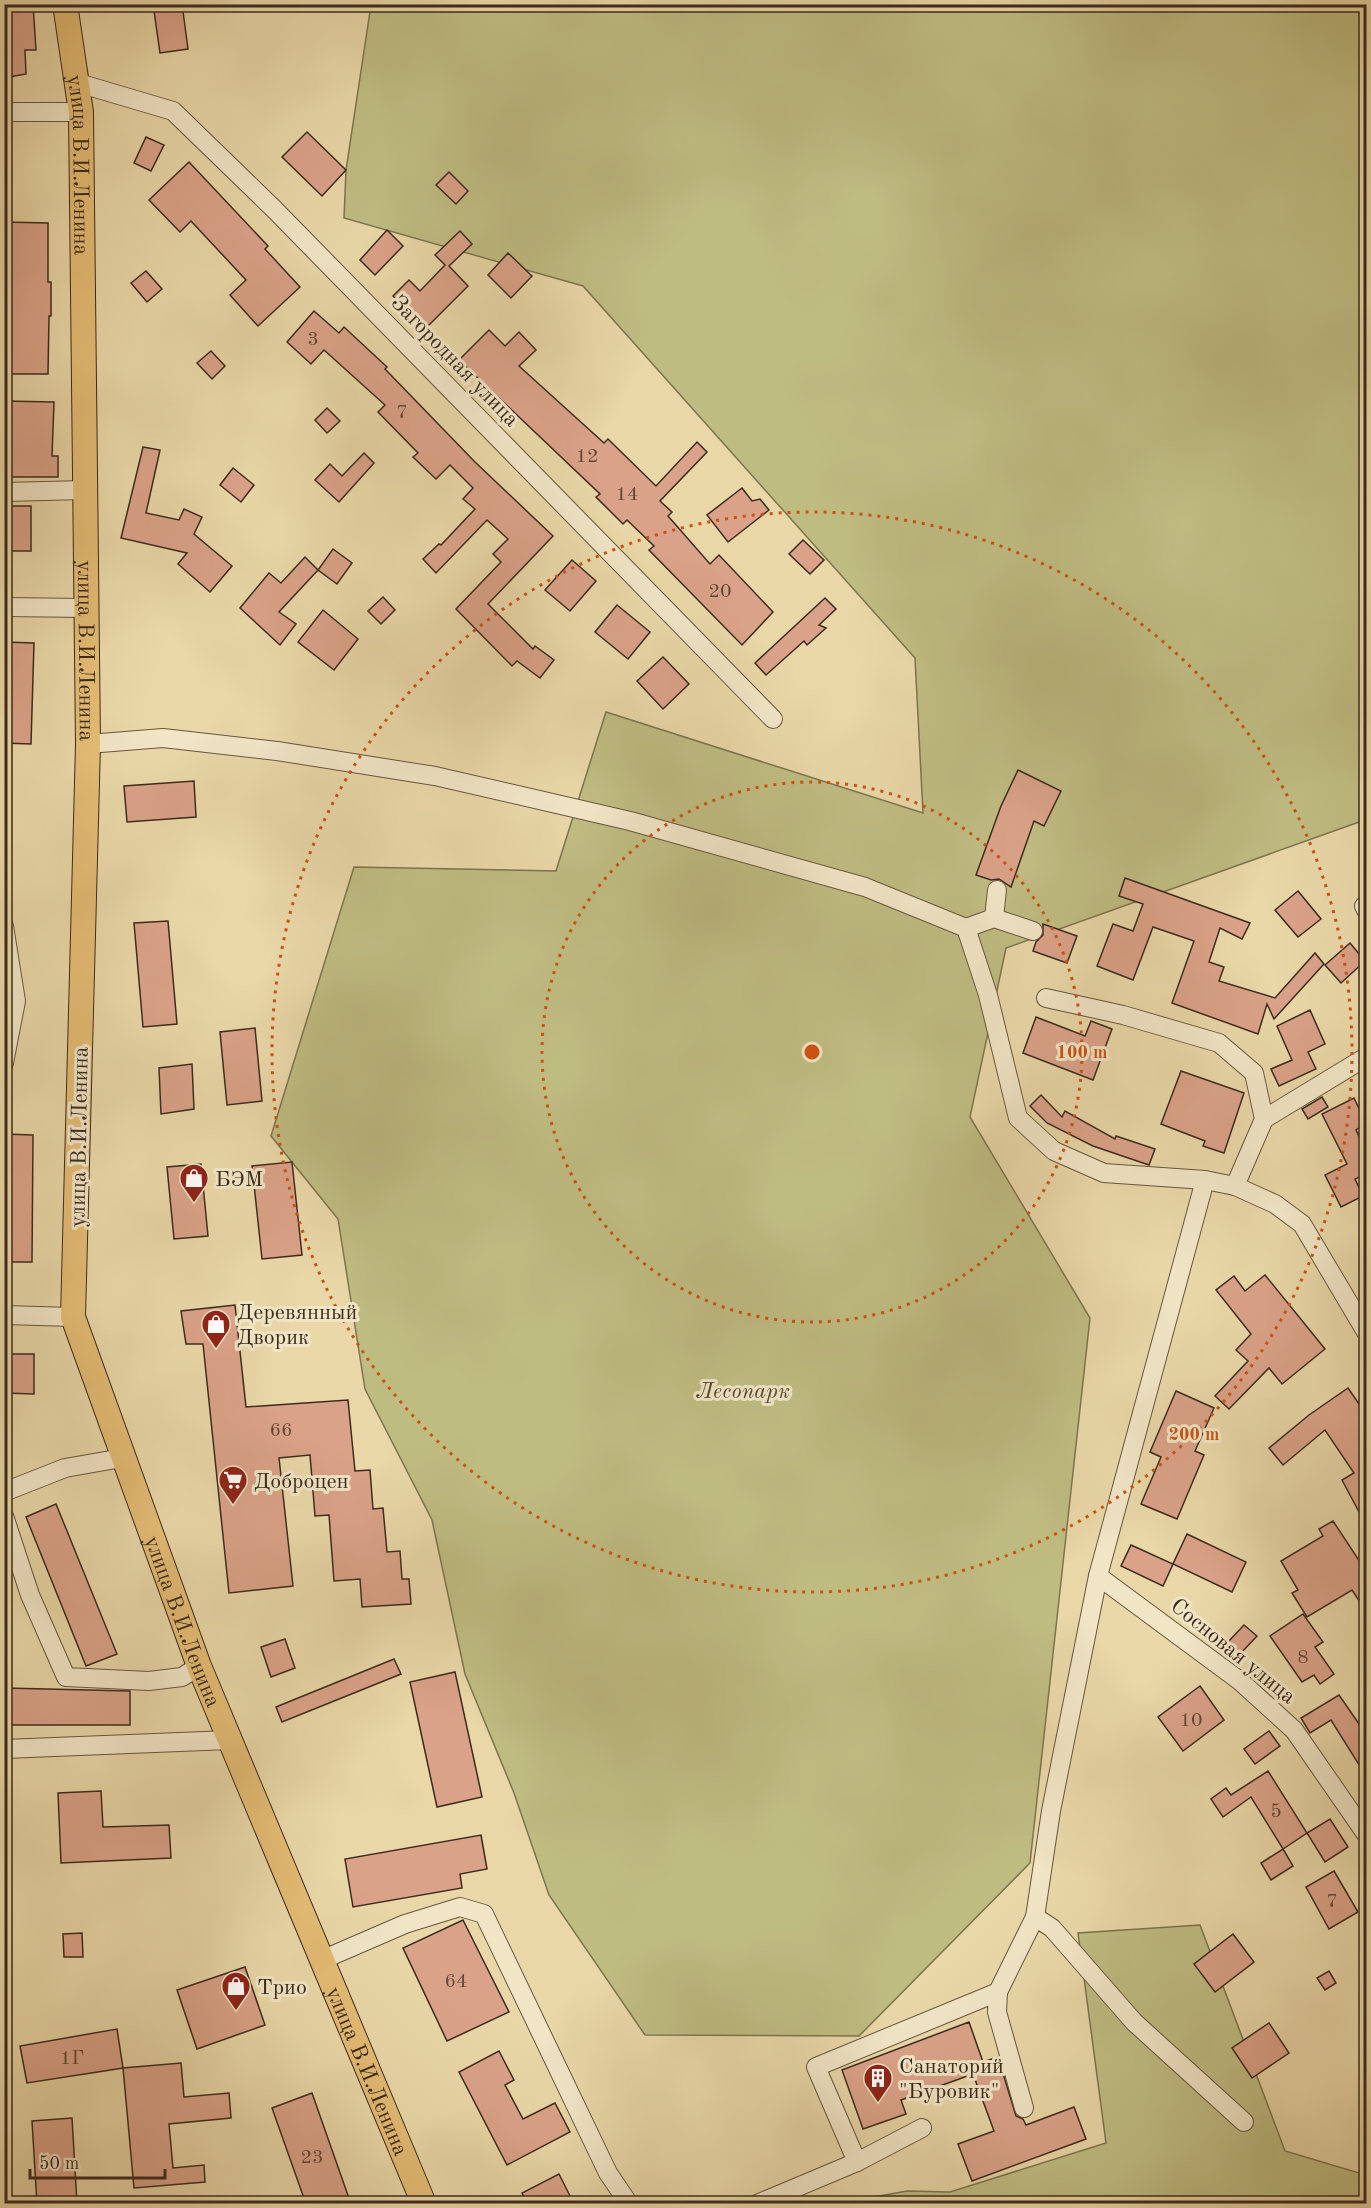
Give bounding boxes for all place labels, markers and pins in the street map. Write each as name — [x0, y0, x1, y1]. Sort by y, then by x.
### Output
centre of rings — [802, 1042, 822, 1062]
shop icon: БЭМ — [178, 1162, 210, 1204]
place label: БЭМ — [215, 1169, 263, 1191]
place label: Деревянный Дворик — [237, 1302, 357, 1349]
shop icon: Деревянный Дворик — [200, 1308, 232, 1350]
supermarket icon: Доброцен — [217, 1464, 249, 1506]
place label: Доброцен — [254, 1471, 349, 1493]
shop icon: Трио — [220, 1970, 252, 2012]
place label: Трио — [257, 1977, 307, 1999]
place label: Санаторий "Буровик" — [899, 2056, 1004, 2103]
building icon: Санаторий "Буровик" — [862, 2062, 894, 2104]

